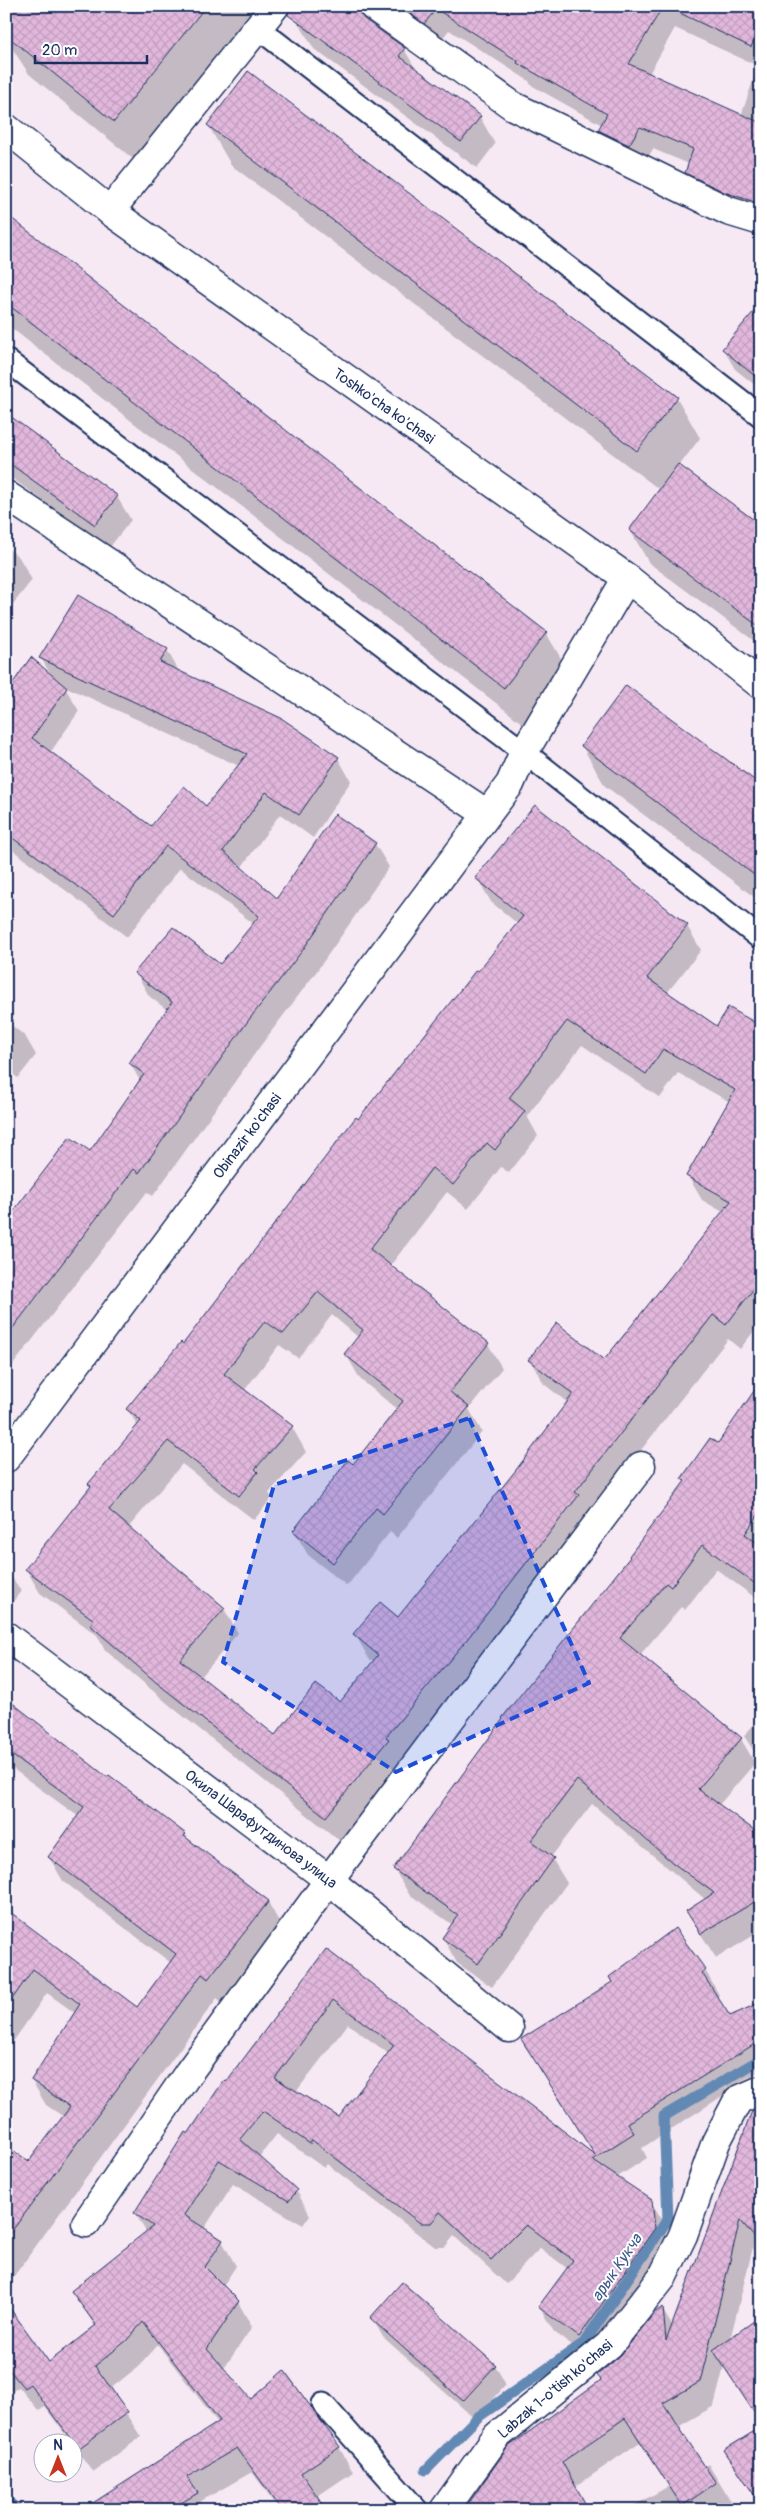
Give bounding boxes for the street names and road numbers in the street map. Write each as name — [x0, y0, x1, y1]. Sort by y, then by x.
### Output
street label: Toshko'cha ko'chasi — [329, 364, 439, 449]
street label: Obinazir ko'chasi — [209, 1089, 286, 1183]
street label: Окила Шарафутдинова улица — [181, 1766, 341, 1893]
street label: Labzak 1-o'tish ko'chasi — [494, 2335, 617, 2443]

